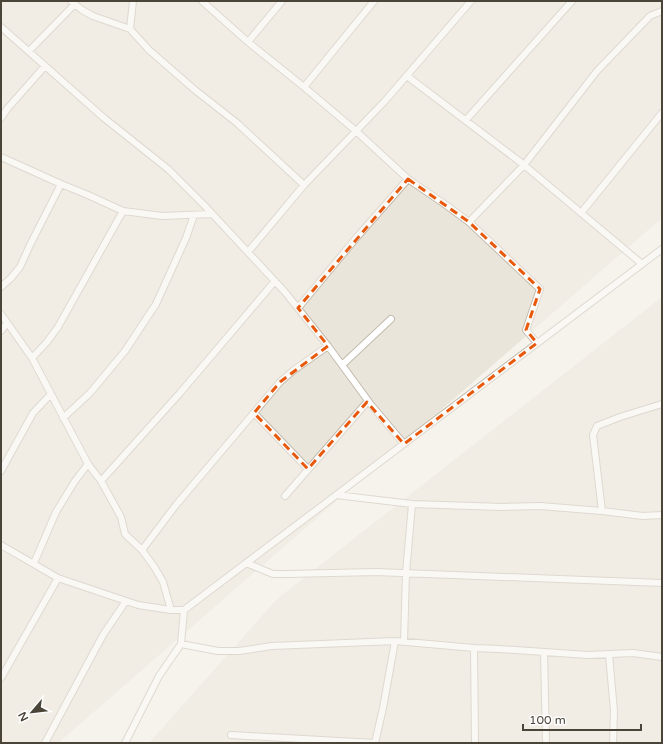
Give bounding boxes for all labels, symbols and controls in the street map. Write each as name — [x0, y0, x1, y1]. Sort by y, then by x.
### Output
north arrow — [12, 692, 52, 732]
scale bar — [523, 706, 641, 732]
text: N — [16, 710, 31, 723]
text: 100 m — [529, 713, 566, 727]

